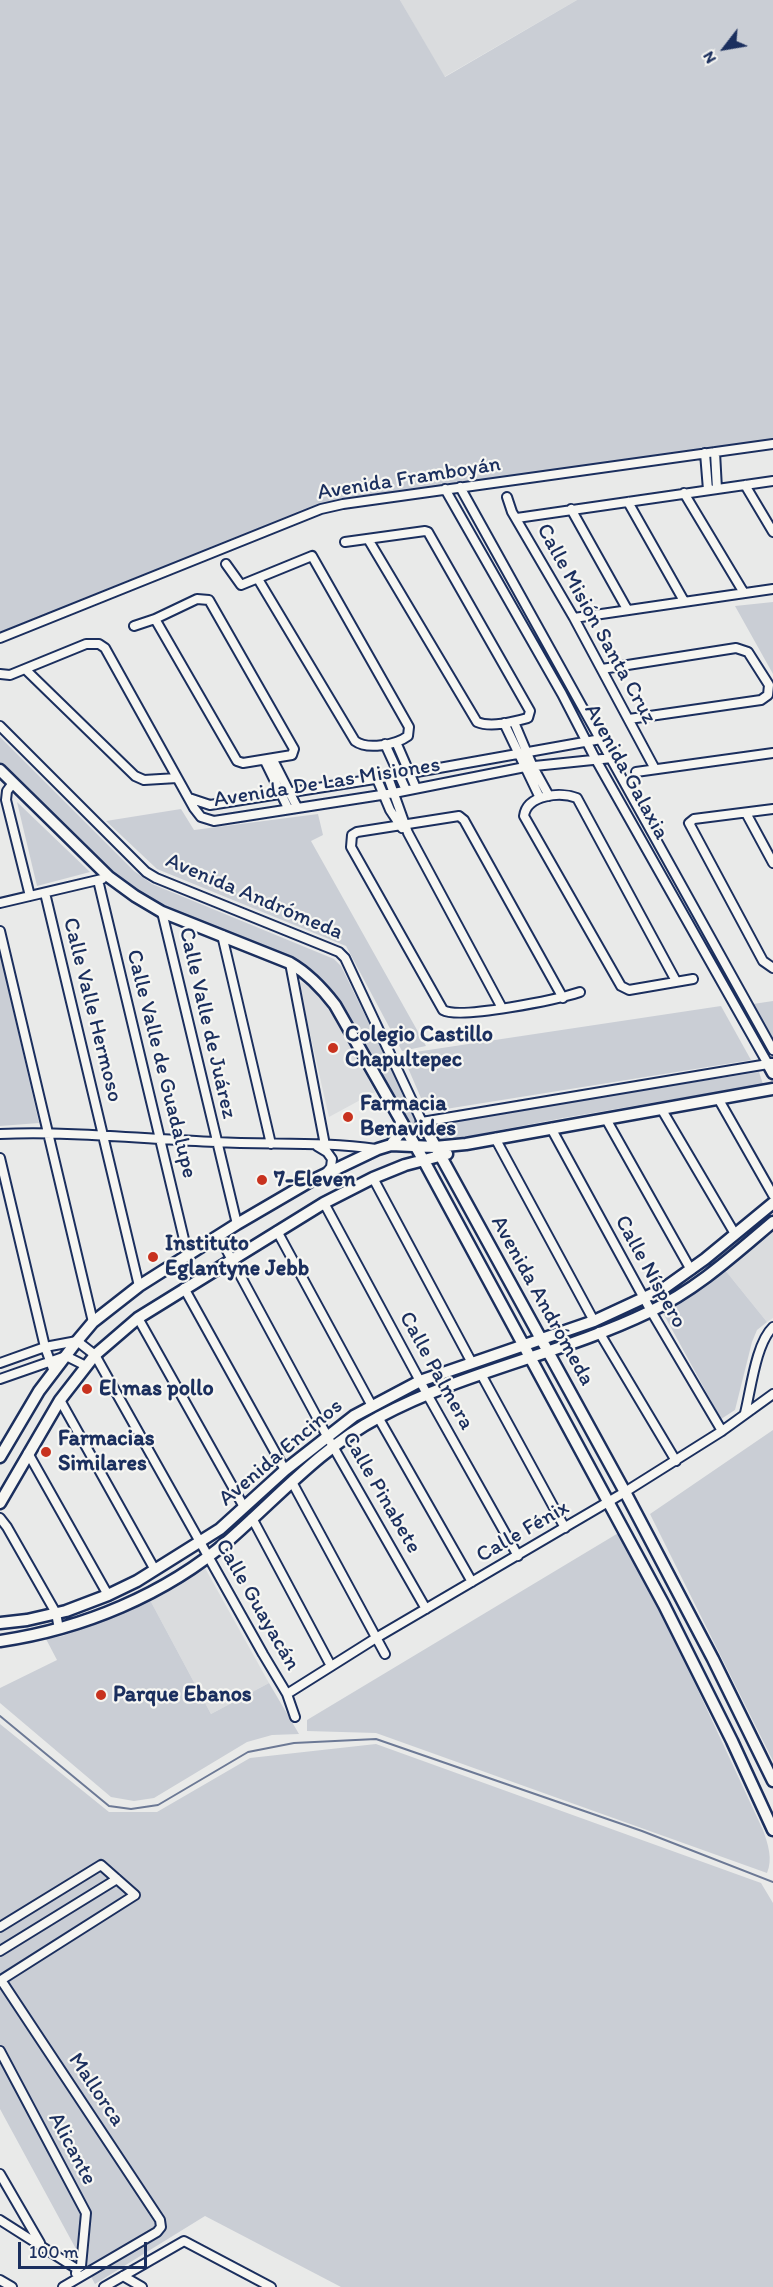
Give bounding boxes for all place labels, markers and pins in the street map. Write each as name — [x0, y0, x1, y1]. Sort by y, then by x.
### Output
place label: Colegio Castillo Chapultepec — [345, 1022, 493, 1074]
marker: Colegio Castillo Chapultepec — [326, 1041, 340, 1055]
place label: Farmacia Benavides — [360, 1091, 456, 1142]
marker: Farmacia Benavides — [341, 1110, 355, 1124]
place label: 7-Eleven — [274, 1167, 356, 1193]
marker: 7-Eleven — [255, 1173, 269, 1187]
place label: Instituto Eglantyne Jebb — [165, 1231, 309, 1282]
marker: Instituto Eglantyne Jebb — [146, 1250, 160, 1264]
place label: El mas pollo — [99, 1376, 214, 1402]
marker: El mas pollo — [80, 1382, 94, 1396]
place label: Farmacias Similares — [58, 1426, 154, 1478]
marker: Farmacias Similares — [39, 1445, 53, 1459]
place label: Parque Ebanos — [113, 1682, 252, 1708]
marker: Parque Ebanos — [94, 1688, 108, 1702]

